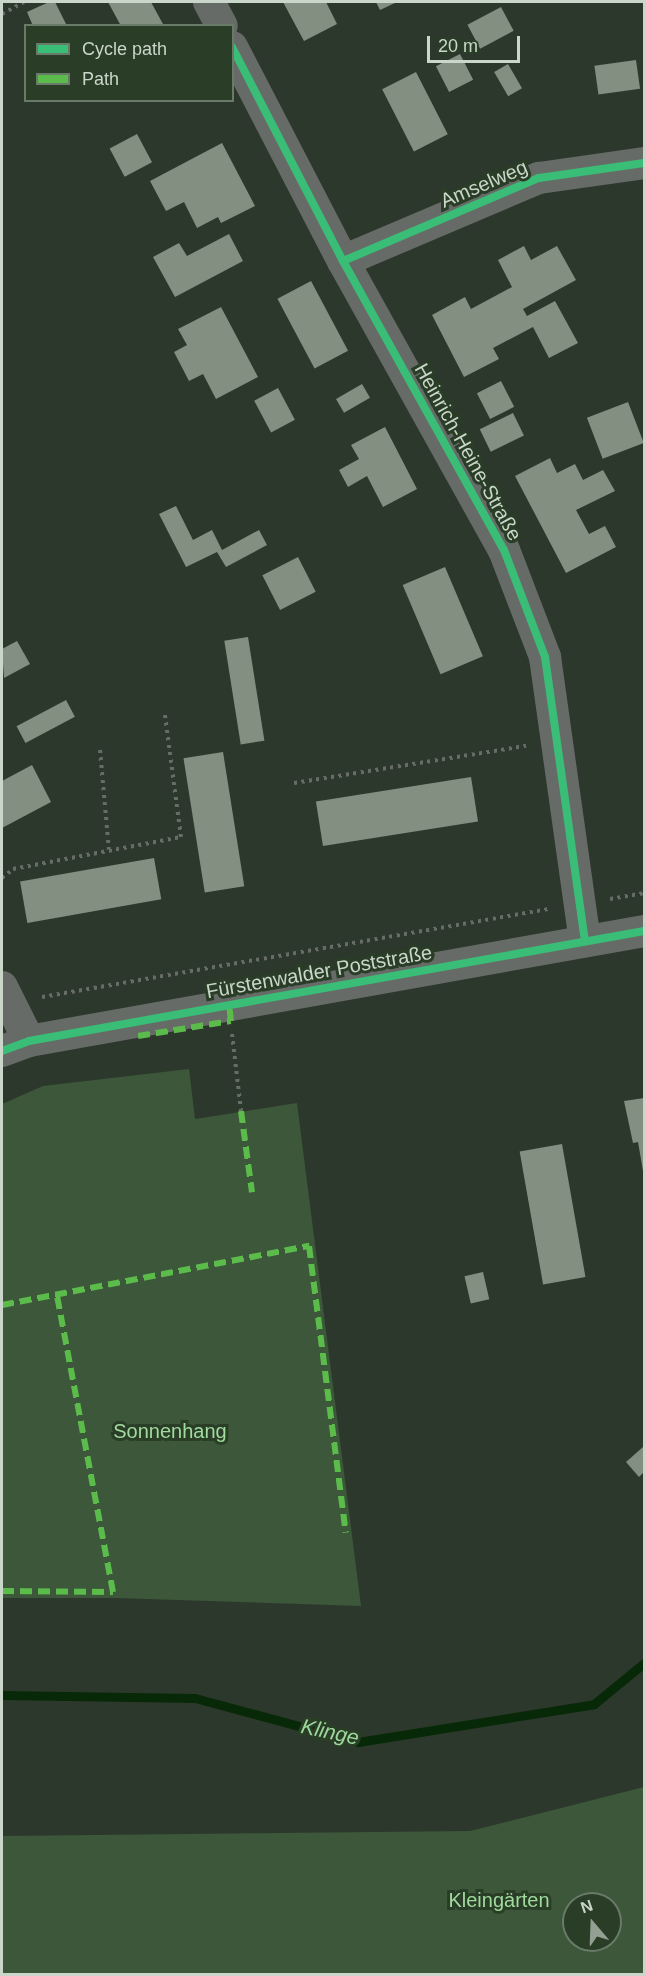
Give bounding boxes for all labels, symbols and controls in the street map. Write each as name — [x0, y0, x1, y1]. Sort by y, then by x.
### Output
legend — [24, 24, 234, 102]
scale bar — [430, 24, 523, 62]
text: 20 m — [438, 36, 478, 56]
text: Cycle path — [82, 39, 167, 59]
text: Path — [82, 69, 119, 89]
street label: Amselweg — [437, 155, 531, 213]
street label: Heinrich-Heine-Straße — [409, 359, 527, 545]
street label: Fürstenwalder Poststraße — [204, 940, 434, 1004]
park label: Sonnenhang — [113, 1419, 227, 1443]
water label: Klinge — [299, 1714, 361, 1750]
park label: Kleingärten — [448, 1888, 550, 1912]
north arrow — [562, 1892, 622, 1952]
text: N — [578, 1896, 595, 1916]

